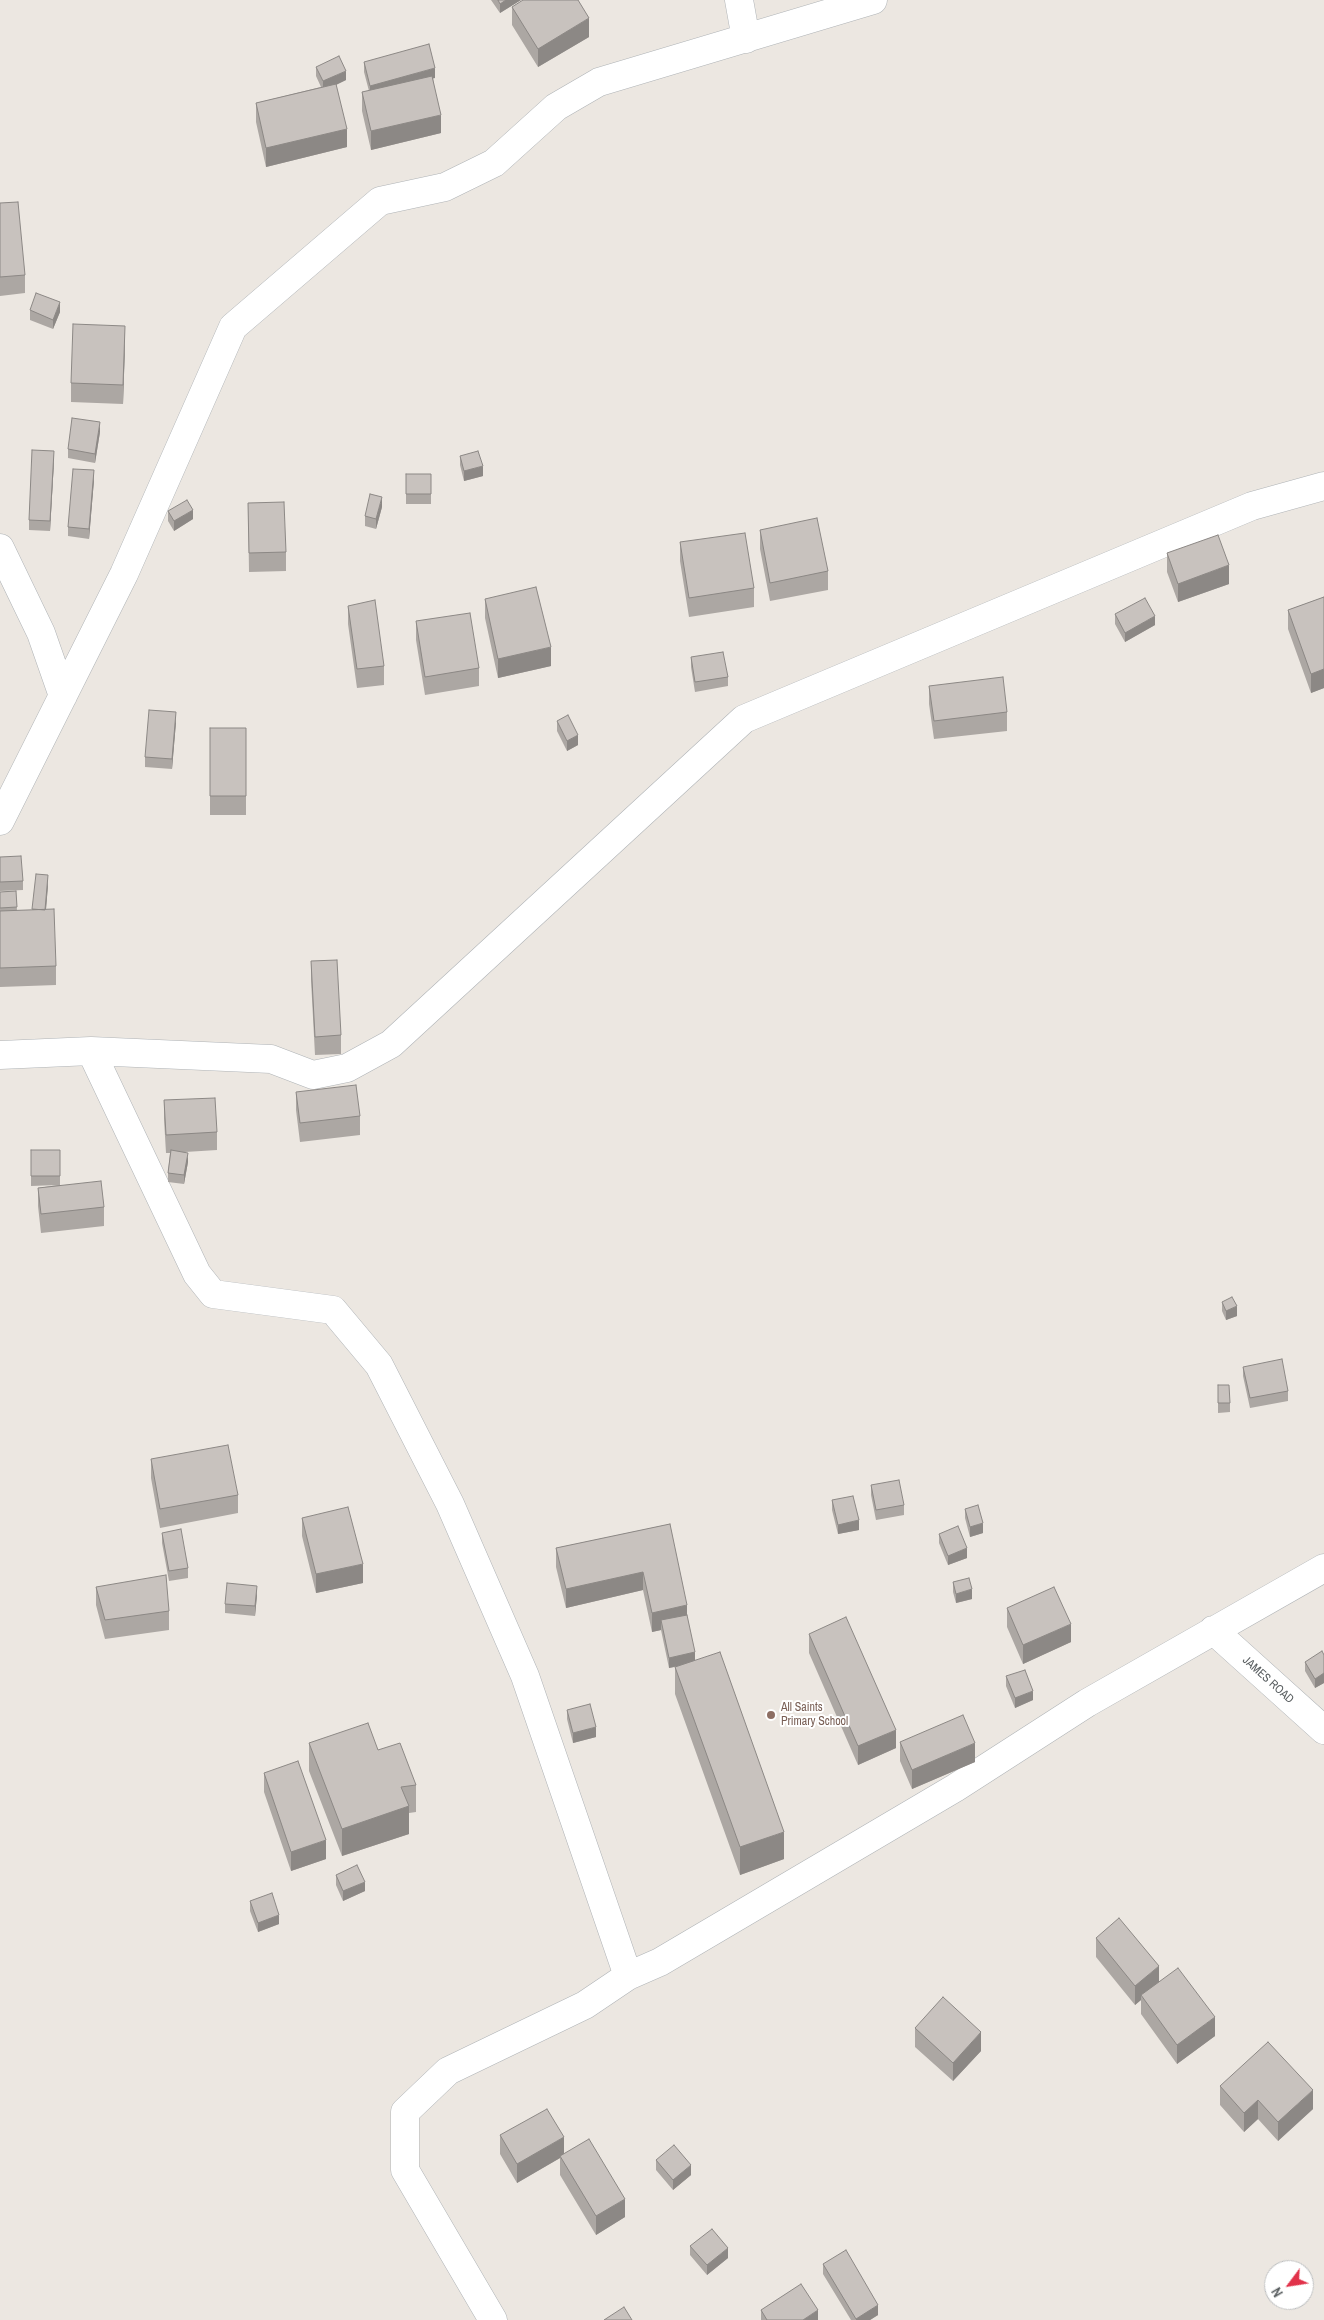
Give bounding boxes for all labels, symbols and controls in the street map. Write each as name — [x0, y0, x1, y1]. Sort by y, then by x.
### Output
street label: JAMES ROAD — [1239, 1653, 1297, 1707]
place label: All Saints Primary School — [781, 1701, 848, 1729]
marker: All Saints Primary School — [765, 1709, 777, 1721]
north arrow — [1264, 2260, 1314, 2310]
text: N — [1267, 2284, 1287, 2300]

